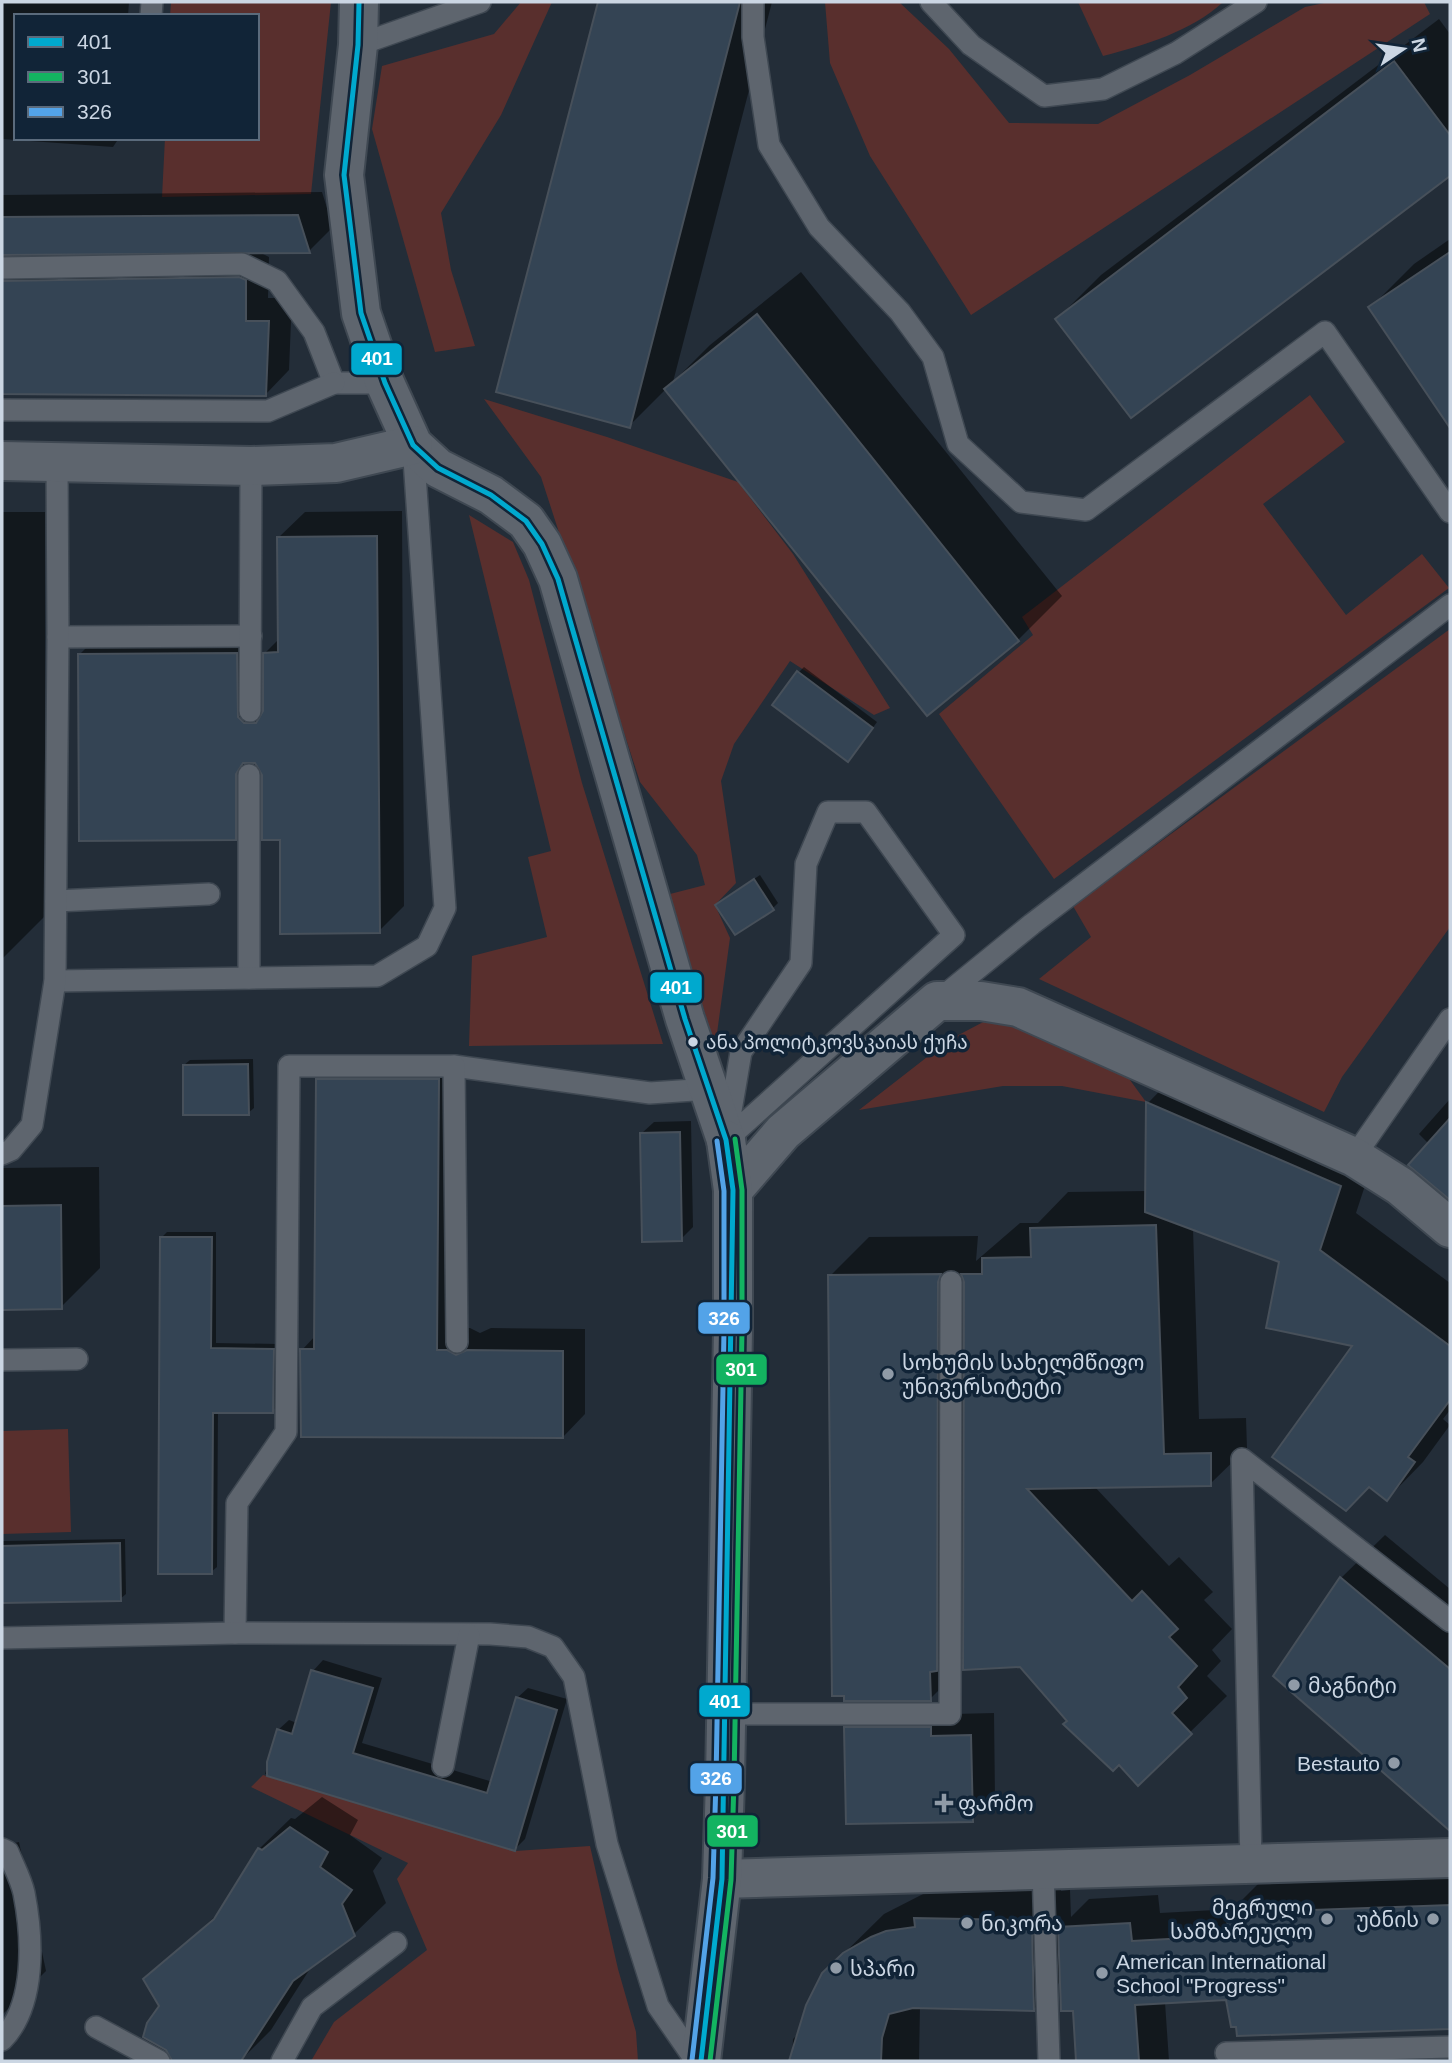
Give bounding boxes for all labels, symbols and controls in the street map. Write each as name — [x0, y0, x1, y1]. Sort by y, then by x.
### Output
legend — [14, 14, 259, 140]
north arrow — [1368, 14, 1438, 84]
text: 401 — [77, 30, 112, 53]
text: N — [1407, 36, 1431, 54]
text: 301 — [77, 65, 112, 88]
text: 326 — [77, 100, 112, 123]
line badge: 401 — [350, 342, 403, 376]
text: 401 — [361, 348, 393, 369]
line badge: 401 — [649, 971, 703, 1004]
text: 401 — [660, 977, 692, 998]
place label: ანა პოლიტკოვსკაიას ქუჩა — [706, 1032, 968, 1055]
marker: ანა პოლიტკოვსკაიას ქუჩა — [686, 1035, 700, 1049]
line badge: 326 — [697, 1301, 751, 1335]
text: 326 — [708, 1308, 740, 1329]
place label: სოხუმის სახელმწიფო უნივერსიტეტი — [902, 1351, 1144, 1399]
line badge: 301 — [715, 1353, 768, 1386]
text: 301 — [725, 1359, 757, 1380]
marker: სოხუმის სახელმწიფო უნივერსიტეტი — [880, 1366, 896, 1382]
place label: მაგნიტი — [1308, 1674, 1397, 1698]
marker: მაგნიტი — [1286, 1677, 1302, 1693]
line badge: 401 — [698, 1684, 751, 1718]
text: 401 — [709, 1691, 741, 1712]
place label: Bestauto — [1297, 1752, 1380, 1775]
marker: Bestauto — [1386, 1755, 1402, 1771]
line badge: 326 — [689, 1762, 743, 1795]
text: 326 — [700, 1768, 732, 1789]
place label: ფარმო — [958, 1792, 1034, 1816]
marker: ფარმო — [936, 1795, 952, 1811]
line badge: 301 — [706, 1814, 759, 1848]
text: 301 — [716, 1821, 748, 1842]
place label: მეგრული სამზარეულო — [1170, 1896, 1313, 1945]
place label: უბნის — [1356, 1908, 1419, 1932]
marker: მეგრული სამზარეულო — [1319, 1911, 1335, 1927]
marker: უბნის — [1425, 1911, 1441, 1927]
place label: ნიკორა — [981, 1912, 1063, 1936]
marker: ნიკორა — [959, 1915, 975, 1931]
place label: American International School "Progress" — [1116, 1950, 1326, 1997]
place label: სპარი — [850, 1957, 915, 1980]
marker: სპარი — [828, 1960, 844, 1976]
marker: American International School "Progress" — [1094, 1965, 1110, 1981]

